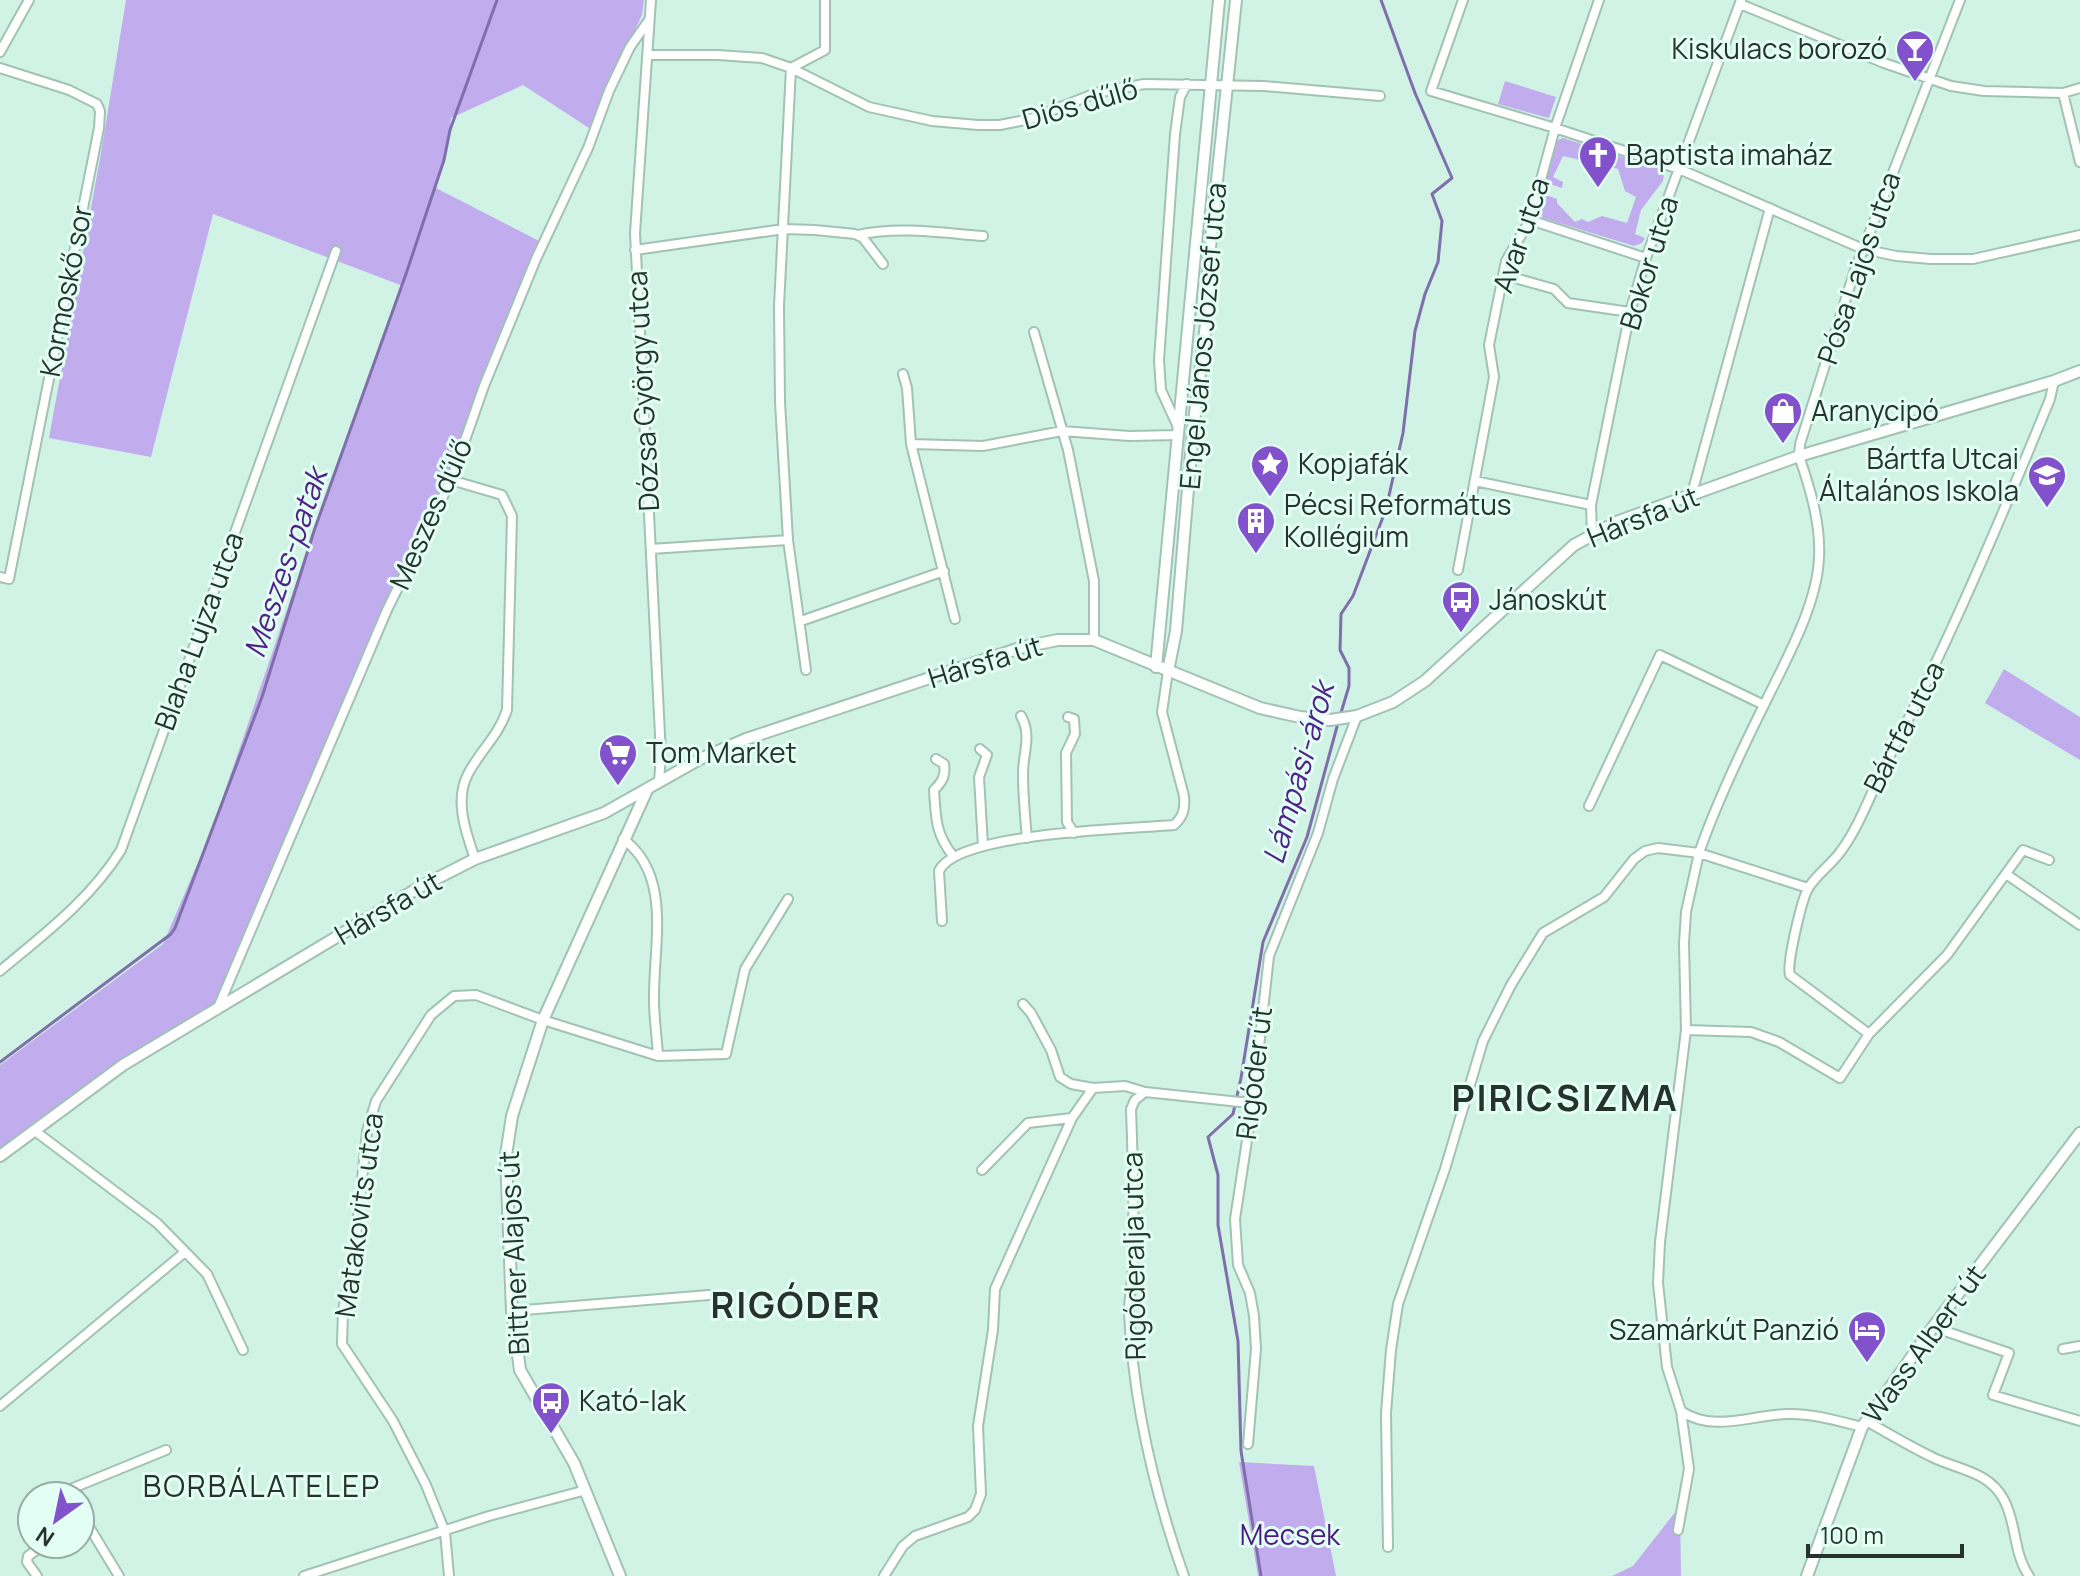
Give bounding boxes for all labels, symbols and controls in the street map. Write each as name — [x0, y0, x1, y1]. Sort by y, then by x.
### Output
bar icon: Kiskulacs borozó — [1894, 28, 1936, 83]
place label: Kiskulacs borozó — [1672, 29, 1887, 67]
street label: Diós dűlő — [1018, 68, 1142, 138]
church icon: Baptista imaház — [1577, 134, 1619, 189]
place label: Baptista imaház — [1626, 135, 1833, 173]
street label: Pósa Lajos utca — [1807, 166, 1909, 369]
street label: Avar utca — [1483, 172, 1557, 297]
street label: Engel János József utca — [1170, 181, 1234, 491]
street label: Bokor utca — [1610, 191, 1686, 334]
street label: Kormoskő sor — [30, 202, 100, 380]
street label: Dózsa György utca — [617, 270, 667, 512]
shop icon: Aranycipó — [1762, 390, 1804, 445]
place label: Aranycipó — [1811, 391, 1939, 429]
street label: Meszes dűlő — [380, 432, 480, 595]
place label: Bártfa Utcai Általános Iskola — [1819, 439, 2019, 509]
place icon: Kopjafák — [1249, 443, 1291, 498]
place label: Kopjafák — [1298, 444, 1409, 482]
school or university icon: Bártfa Utcai Általános Iskola — [2026, 454, 2068, 509]
water label: Meszes-patak — [233, 459, 337, 662]
street label: Hársfa út — [1581, 476, 1704, 556]
place label: Pécsi Református Kollégium — [1284, 485, 1512, 555]
building icon: Pécsi Református Kollégium — [1235, 500, 1277, 555]
street label: Blaha Lujza utca — [145, 526, 252, 735]
bus stop icon: Jánoskút — [1440, 579, 1482, 634]
place label: Jánoskút — [1489, 580, 1607, 618]
street label: Hársfa út — [923, 626, 1046, 696]
street label: Bártfa utca — [1854, 654, 1952, 799]
water label: Lámpási-árok — [1252, 673, 1344, 868]
supermarket icon: Tom Market — [597, 732, 639, 787]
place label: Tom Market — [646, 733, 797, 771]
street label: Hársfa út — [327, 861, 448, 953]
street label: Rigóder út — [1226, 1004, 1280, 1142]
district label: PIRICSIZMA — [1451, 1073, 1679, 1122]
street label: Matakovits utca — [325, 1110, 391, 1320]
street label: Bittner Alajos út — [489, 1150, 537, 1356]
street label: Rigóderalja utca — [1112, 1152, 1154, 1360]
street label: Wass Albert út — [1853, 1256, 1994, 1430]
district label: RIGÓDER — [710, 1280, 882, 1329]
hotel icon: Szamárkút Panzió — [1846, 1309, 1888, 1364]
place label: Szamárkút Panzió — [1609, 1310, 1839, 1348]
bus stop icon: Kató-lak — [530, 1380, 572, 1435]
place label: Kató-lak — [579, 1381, 687, 1419]
district label: BORBÁLATELEP — [143, 1465, 381, 1506]
north arrow — [16, 1480, 96, 1560]
scale bar — [1808, 1508, 1962, 1558]
park label: Mecsek — [1240, 1515, 1341, 1553]
text: 100 m — [1820, 1518, 1884, 1551]
text: N — [30, 1520, 60, 1554]

